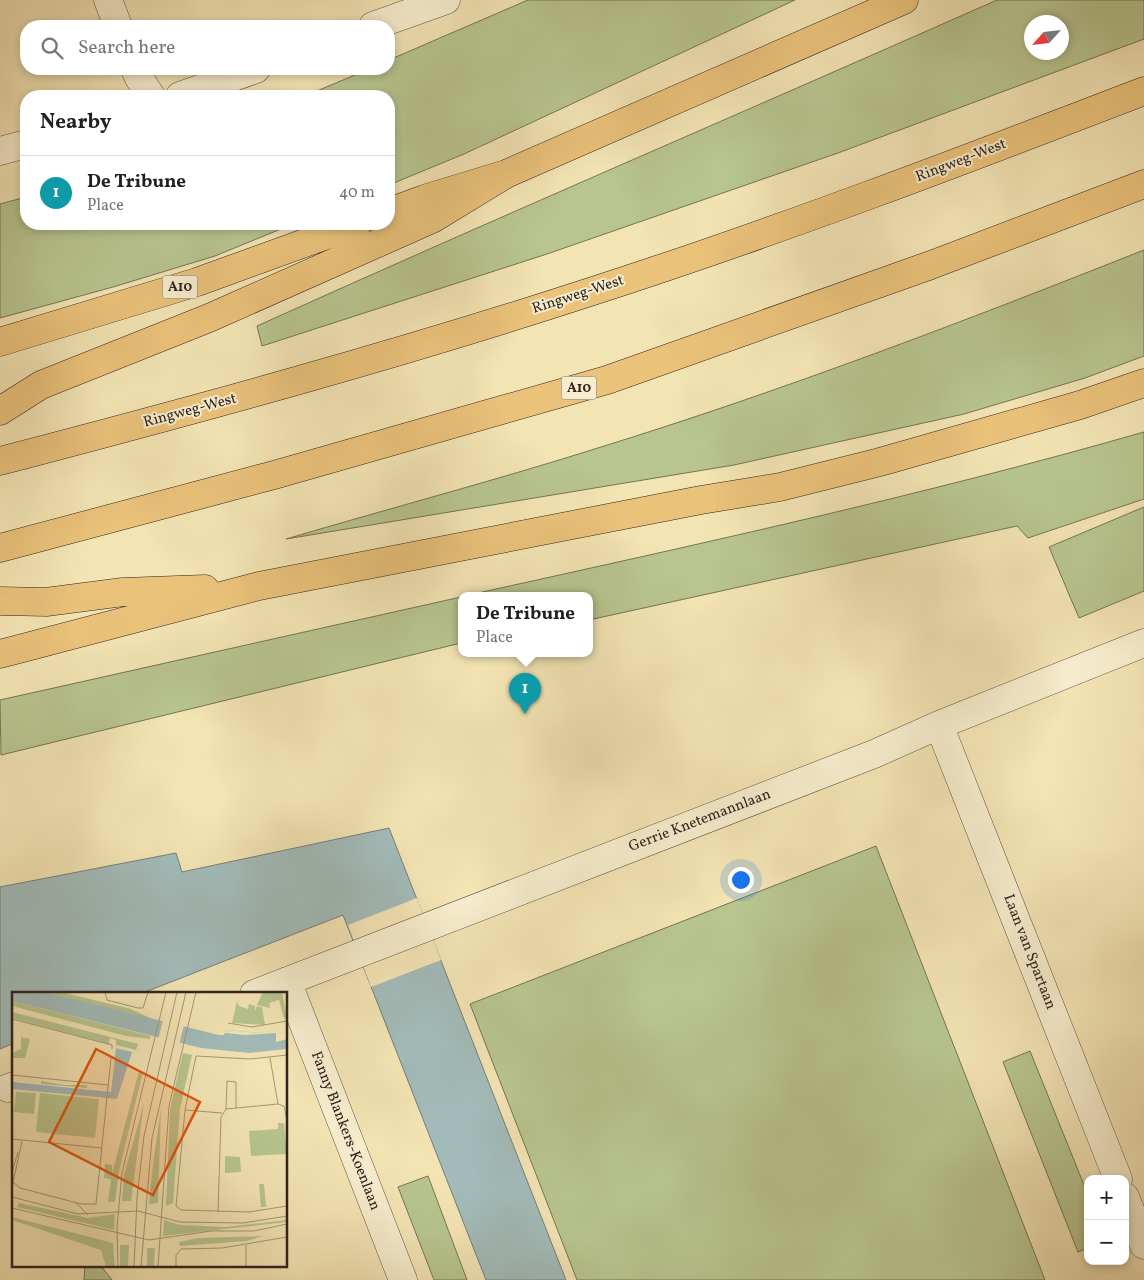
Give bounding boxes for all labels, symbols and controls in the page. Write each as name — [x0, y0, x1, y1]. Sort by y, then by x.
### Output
north arrow — [1024, 15, 1069, 60]
search box — [20, 20, 395, 75]
icon: search — [38, 34, 66, 62]
text: Search here — [78, 35, 175, 61]
text: Nearby — [40, 108, 111, 137]
street label: Ringweg-West — [913, 134, 1009, 188]
text: De Tribune — [87, 169, 186, 195]
text: 1 — [53, 182, 59, 204]
text: 40 m — [339, 182, 375, 204]
text: Place — [87, 195, 124, 217]
street label: Ringweg-West — [529, 270, 627, 320]
road number: A10 — [162, 276, 198, 298]
road number: A10 — [562, 376, 596, 399]
street label: Ringweg-West — [141, 388, 239, 434]
popup — [458, 592, 593, 657]
text: De Tribune — [476, 601, 575, 627]
text: Place — [476, 627, 513, 649]
pin: 1 — [509, 673, 541, 714]
street label: Gerrie Knetemannlaan — [626, 784, 774, 858]
your location — [728, 867, 754, 893]
street label: Laan van Spartaan — [997, 891, 1061, 1013]
inset map — [12, 992, 288, 1268]
street label: Fanny Blankers-Koenlaan — [305, 1048, 385, 1214]
map controls — [1084, 1175, 1129, 1265]
button: + — [1084, 1175, 1129, 1220]
button: − — [1084, 1220, 1129, 1265]

